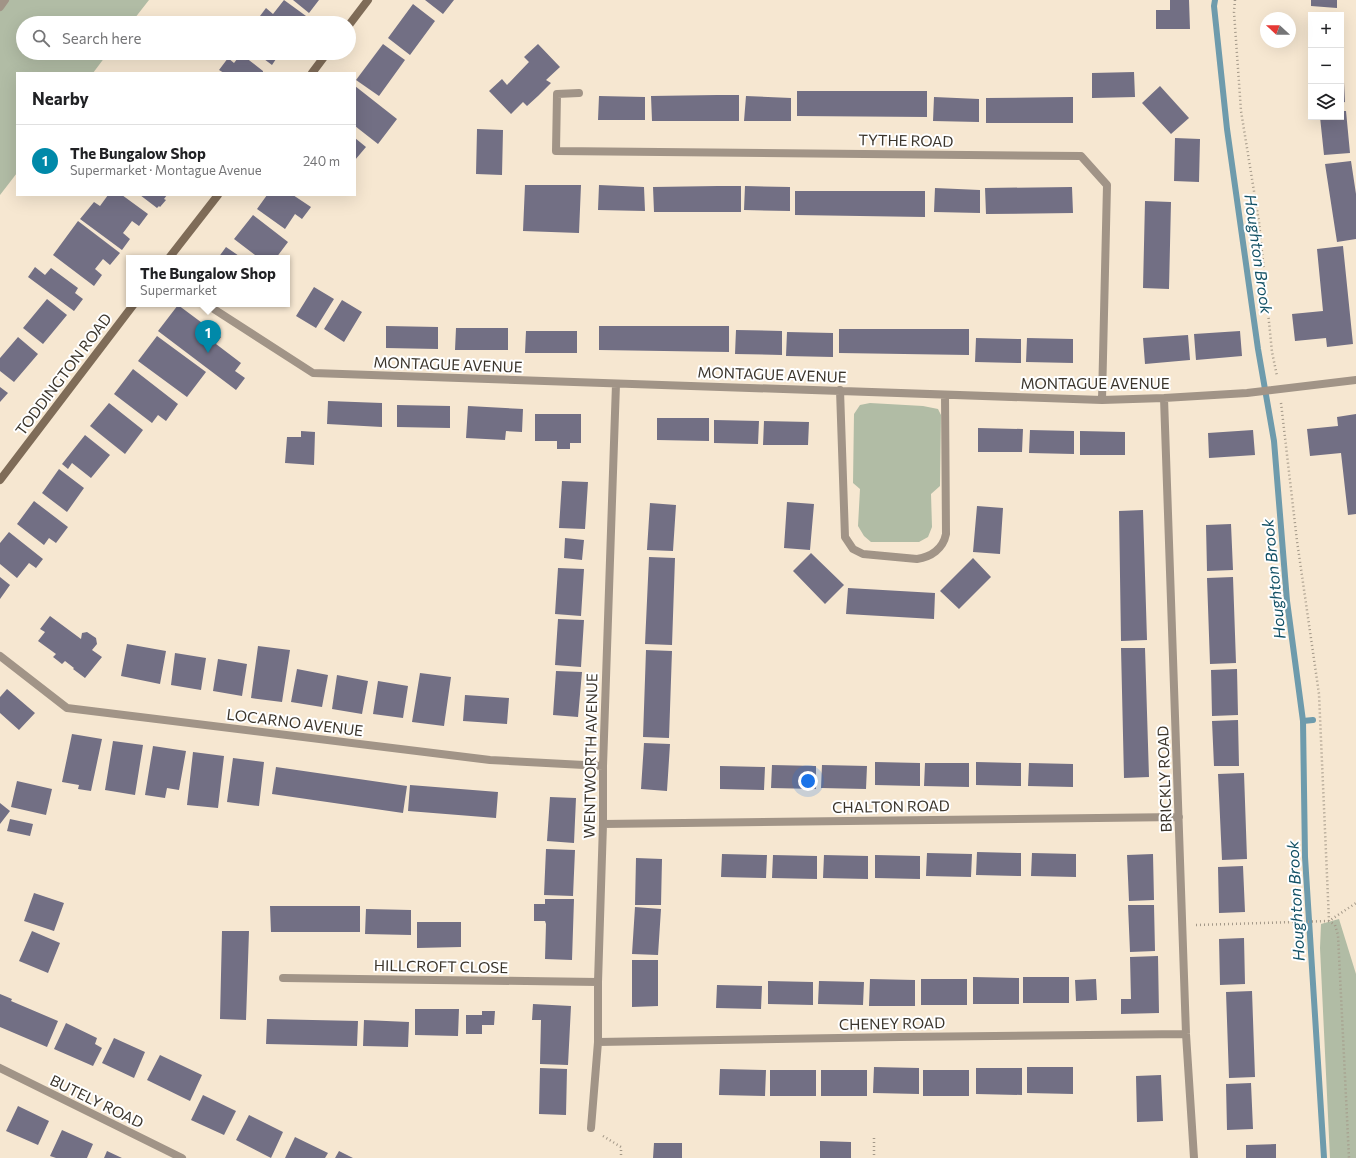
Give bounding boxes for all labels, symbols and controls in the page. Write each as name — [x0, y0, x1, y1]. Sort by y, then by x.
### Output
north arrow — [1260, 12, 1296, 48]
map controls — [1308, 12, 1344, 120]
button: + — [1308, 12, 1344, 48]
search box — [16, 16, 356, 60]
icon: search — [30, 27, 52, 49]
text: Search here — [62, 29, 141, 47]
button: − — [1308, 48, 1344, 84]
button: layers — [1308, 84, 1344, 120]
text: Nearby — [32, 88, 89, 109]
street label: TYTHE ROAD — [858, 130, 954, 150]
text: The Bungalow Shop — [70, 144, 206, 162]
text: 1 — [42, 153, 48, 169]
text: 240 m — [303, 153, 340, 169]
text: Supermarket · Montague Avenue — [70, 162, 262, 178]
water label: Houghton Brook — [1241, 193, 1277, 315]
popup — [126, 255, 290, 307]
text: The Bungalow Shop — [140, 264, 276, 282]
text: Supermarket — [140, 282, 217, 298]
street label: TODDINGTON ROAD — [11, 309, 115, 439]
pin: 1 — [195, 320, 221, 353]
street label: MONTAGUE AVENUE — [373, 352, 523, 376]
street label: MONTAGUE AVENUE — [697, 362, 847, 386]
street label: MONTAGUE AVENUE — [1020, 374, 1170, 392]
water label: Houghton Brook — [1257, 518, 1289, 640]
street label: WENTWORTH AVENUE — [580, 673, 600, 839]
street label: LOCARNO AVENUE — [226, 705, 364, 739]
street label: BRICKLY ROAD — [1153, 725, 1175, 833]
your location — [798, 771, 818, 791]
street label: CHALTON ROAD — [832, 796, 950, 816]
water label: Houghton Brook — [1282, 840, 1308, 962]
street label: HILLCROFT CLOSE — [374, 956, 508, 976]
street label: CHENEY ROAD — [839, 1013, 945, 1033]
street label: BUTELY ROAD — [47, 1071, 147, 1131]

